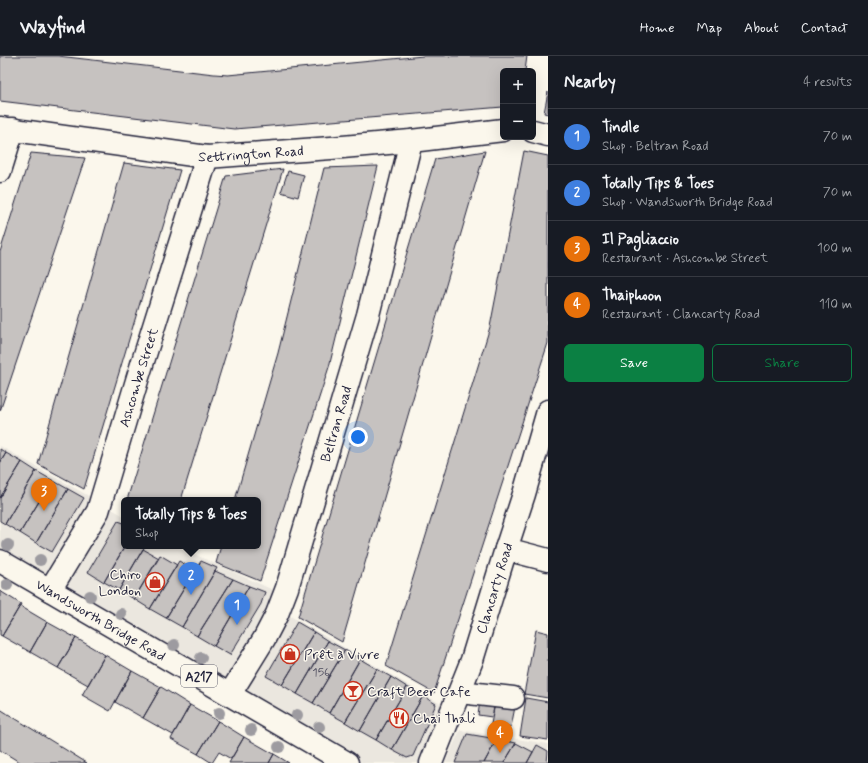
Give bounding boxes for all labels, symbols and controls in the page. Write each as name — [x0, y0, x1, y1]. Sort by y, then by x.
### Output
text: Wayfind — [20, 15, 85, 40]
text: Home — [640, 19, 674, 37]
text: Map — [696, 19, 722, 37]
text: About — [744, 19, 779, 37]
text: Contact — [801, 19, 848, 37]
map controls — [500, 68, 536, 140]
button: + — [500, 68, 536, 104]
text: Nearby — [564, 71, 616, 93]
text: 4 results — [803, 74, 852, 91]
button: − — [500, 104, 536, 140]
text: Tindle — [602, 118, 640, 138]
text: 1 — [574, 128, 580, 145]
text: 70 m — [823, 128, 852, 145]
text: Shop · Beltran Road — [602, 138, 709, 155]
street label: Settrington Road — [197, 142, 304, 167]
text: Totally Tips & Toes — [602, 174, 714, 194]
text: 2 — [574, 184, 580, 201]
text: 70 m — [823, 184, 852, 201]
text: Shop · Wandsworth Bridge Road — [602, 194, 773, 211]
text: Il Pagliaccio — [602, 230, 679, 250]
text: 3 — [574, 240, 580, 257]
text: 100 m — [817, 240, 852, 257]
text: Restaurant · Ashcombe Street — [602, 250, 768, 267]
text: Thaiphoon — [602, 286, 662, 306]
text: 4 — [573, 296, 581, 313]
text: 110 m — [819, 296, 852, 313]
text: Restaurant · Clancarty Road — [602, 306, 760, 323]
street label: Ashcombe Street — [116, 325, 163, 429]
button: Save — [564, 344, 704, 382]
button: Share — [712, 344, 852, 382]
street label: Beltran Road — [317, 384, 356, 464]
your location — [348, 427, 368, 447]
pin: 3 — [31, 478, 57, 511]
popup — [121, 497, 261, 549]
text: Totally Tips & Toes — [135, 505, 247, 525]
text: Shop — [135, 525, 159, 542]
street label: Clancarty Road — [473, 541, 517, 636]
pin: 2 — [178, 562, 204, 595]
place label: Chiro London — [98, 566, 141, 600]
shop icon: Chiro London — [144, 571, 166, 593]
street label: Wandsworth Bridge Road — [32, 576, 169, 666]
pin: 1 — [224, 592, 250, 625]
shop icon: Prêt à Vivre — [279, 643, 301, 665]
place label: Prêt à Vivre — [304, 646, 380, 664]
road number: A217 — [181, 665, 217, 687]
house number: 156 — [312, 665, 330, 681]
bar icon: Craft Beer Cafe — [342, 680, 364, 702]
place label: Craft Beer Cafe — [367, 683, 471, 701]
restaurant icon: Chai Thali — [388, 707, 410, 729]
place label: Chai Thali — [413, 710, 475, 728]
pin: 4 — [487, 720, 513, 753]

